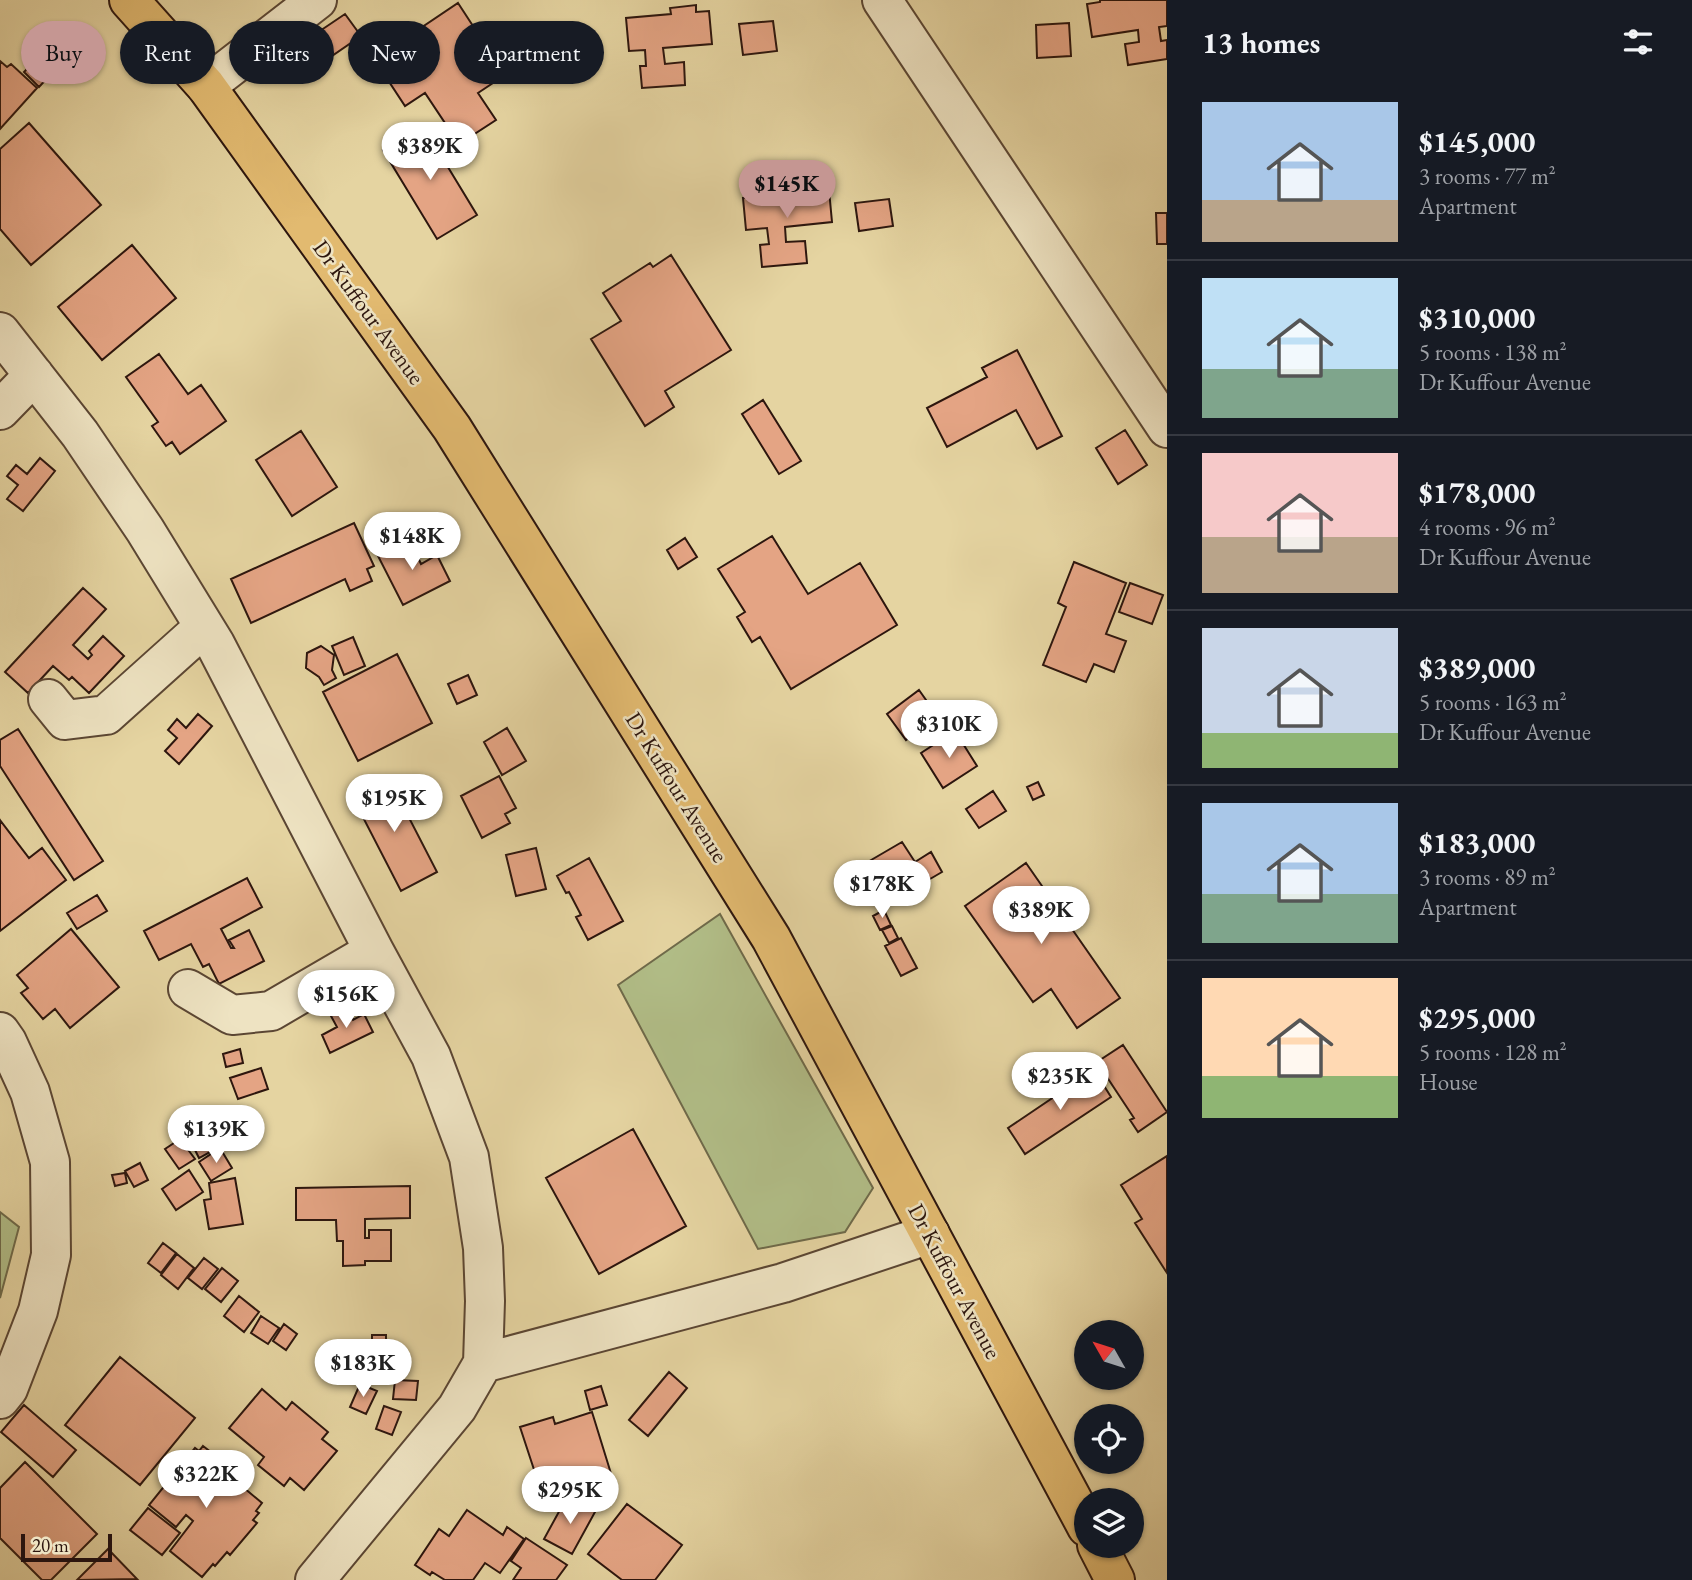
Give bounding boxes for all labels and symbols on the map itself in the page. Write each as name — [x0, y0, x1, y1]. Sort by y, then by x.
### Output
pin: $389K — [381, 122, 479, 182]
pin: $145K — [738, 160, 836, 220]
street label: Dr Kuffour Avenue — [306, 234, 432, 390]
pin: $148K — [363, 512, 461, 572]
pin: $310K — [900, 700, 998, 760]
street label: Dr Kuffour Avenue — [619, 706, 735, 868]
pin: $195K — [345, 774, 443, 834]
pin: $178K — [833, 860, 931, 920]
pin: $389K — [992, 886, 1090, 946]
pin: $156K — [297, 970, 395, 1030]
pin: $235K — [1011, 1052, 1109, 1112]
pin: $139K — [167, 1106, 265, 1165]
street label: Dr Kuffour Avenue — [901, 1198, 1009, 1364]
north arrow — [1074, 1320, 1144, 1390]
pin: $183K — [314, 1340, 412, 1399]
pin: $322K — [157, 1450, 255, 1510]
pin: $295K — [521, 1466, 619, 1526]
scale bar — [21, 1531, 112, 1563]

